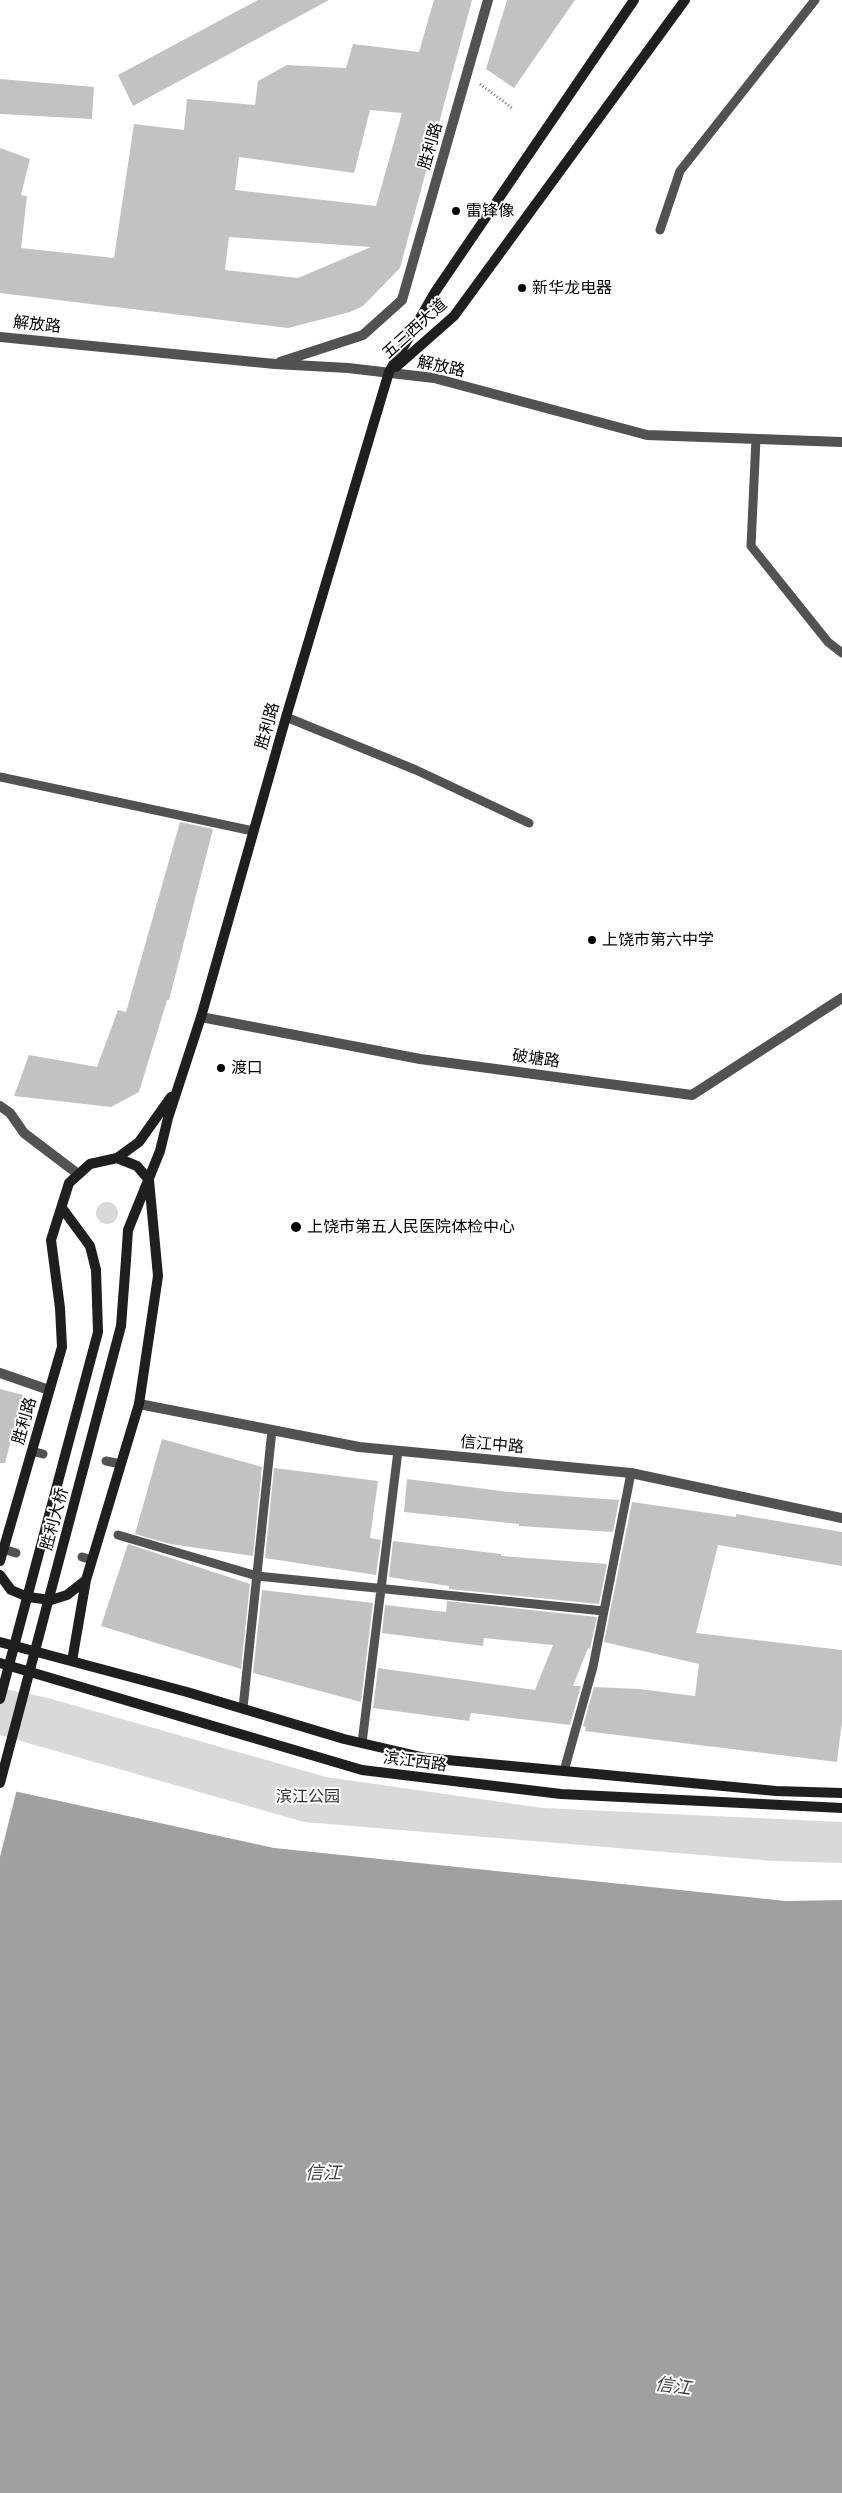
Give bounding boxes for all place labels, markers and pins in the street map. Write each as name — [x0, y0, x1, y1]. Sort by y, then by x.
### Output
place label: 雷锋像 — [466, 201, 514, 221]
marker: 雷锋像 — [450, 205, 462, 217]
place label: 新华龙电器 — [532, 278, 612, 298]
marker: 新华龙电器 — [516, 282, 528, 294]
place label: 上饶市第六中学 — [602, 930, 714, 950]
marker: 上饶市第六中学 — [586, 934, 598, 946]
place label: 渡口 — [231, 1058, 263, 1078]
marker: 渡口 — [215, 1062, 227, 1074]
place label: 上饶市第五人民医院体检中心 — [307, 1217, 515, 1237]
marker: 上饶市第五人民医院体检中心 — [289, 1220, 303, 1234]

